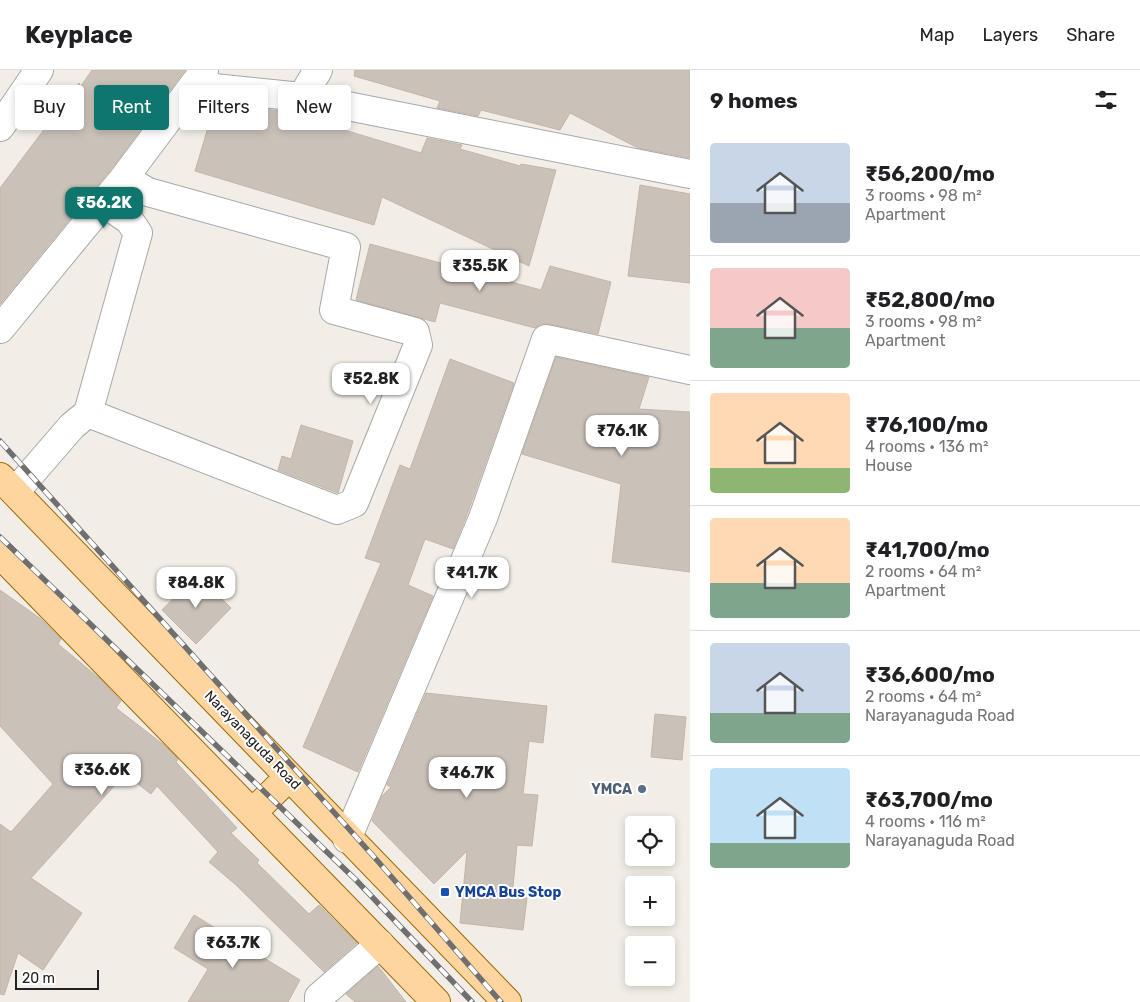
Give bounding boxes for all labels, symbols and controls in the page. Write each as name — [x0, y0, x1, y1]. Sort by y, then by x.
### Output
text: Keyplace — [25, 21, 133, 49]
text: Map — [920, 24, 955, 46]
text: Layers — [983, 24, 1038, 46]
text: Share — [1066, 24, 1115, 46]
chip: Buy — [15, 85, 84, 130]
chip: Rent — [94, 85, 169, 130]
chip: Filters — [179, 85, 268, 130]
chip: New — [278, 85, 351, 130]
icon: filters — [1092, 86, 1120, 114]
text: 9 homes — [710, 88, 798, 113]
text: ₹56,200/mo — [865, 161, 995, 186]
icon: home — [750, 163, 810, 223]
pin: ₹56.2K — [63, 186, 145, 229]
text: 3 rooms · 98 m² — [865, 186, 982, 205]
text: ₹56.2K — [76, 193, 132, 212]
text: Apartment — [865, 205, 945, 224]
pin: ₹35.5K — [439, 250, 521, 292]
text: ₹35.5K — [452, 256, 508, 275]
text: ₹52,800/mo — [865, 287, 995, 312]
icon: home — [750, 288, 810, 348]
text: 3 rooms · 98 m² — [865, 312, 982, 331]
text: Apartment — [865, 331, 945, 350]
pin: ₹52.8K — [330, 362, 412, 405]
text: ₹52.8K — [343, 369, 399, 388]
text: ₹76,100/mo — [865, 412, 988, 437]
icon: home — [750, 413, 810, 473]
pin: ₹76.1K — [581, 414, 663, 457]
text: ₹76.1K — [597, 421, 647, 440]
text: 4 rooms · 136 m² — [865, 437, 988, 456]
text: House — [865, 456, 912, 475]
text: ₹41,700/mo — [865, 537, 990, 562]
icon: home — [750, 538, 810, 598]
pin: ₹41.7K — [431, 556, 513, 599]
text: 2 rooms · 64 m² — [865, 562, 981, 581]
text: ₹41.7K — [446, 563, 498, 582]
pin: ₹84.8K — [155, 566, 237, 609]
text: ₹84.8K — [167, 573, 225, 592]
text: Apartment — [865, 581, 945, 600]
text: ₹36,600/mo — [865, 662, 995, 687]
icon: home — [750, 663, 810, 723]
street label: Narayanaguda Road — [201, 687, 304, 793]
text: 2 rooms · 64 m² — [865, 687, 981, 706]
text: Narayanaguda Road — [865, 706, 1015, 725]
pin: ₹36.6K — [61, 754, 143, 796]
pin: ₹46.7K — [426, 756, 508, 799]
text: ₹36.6K — [74, 760, 130, 779]
text: ₹46.7K — [440, 763, 494, 782]
place label: YMCA — [591, 781, 632, 798]
marker: YMCA — [636, 783, 648, 795]
text: ₹63,700/mo — [865, 787, 993, 812]
icon: home — [750, 788, 810, 848]
text: 4 rooms · 116 m² — [865, 812, 986, 831]
map controls — [625, 816, 675, 986]
button: locate — [625, 816, 675, 866]
text: Narayanaguda Road — [865, 831, 1015, 850]
button: + — [625, 876, 675, 926]
place label: YMCA Bus Stop — [455, 884, 561, 901]
marker: YMCA Bus Stop — [439, 886, 451, 898]
pin: ₹63.7K — [192, 926, 274, 969]
text: ₹63.7K — [206, 933, 260, 952]
button: − — [625, 936, 675, 986]
scale bar — [15, 967, 99, 990]
text: 20 m — [22, 970, 55, 987]

